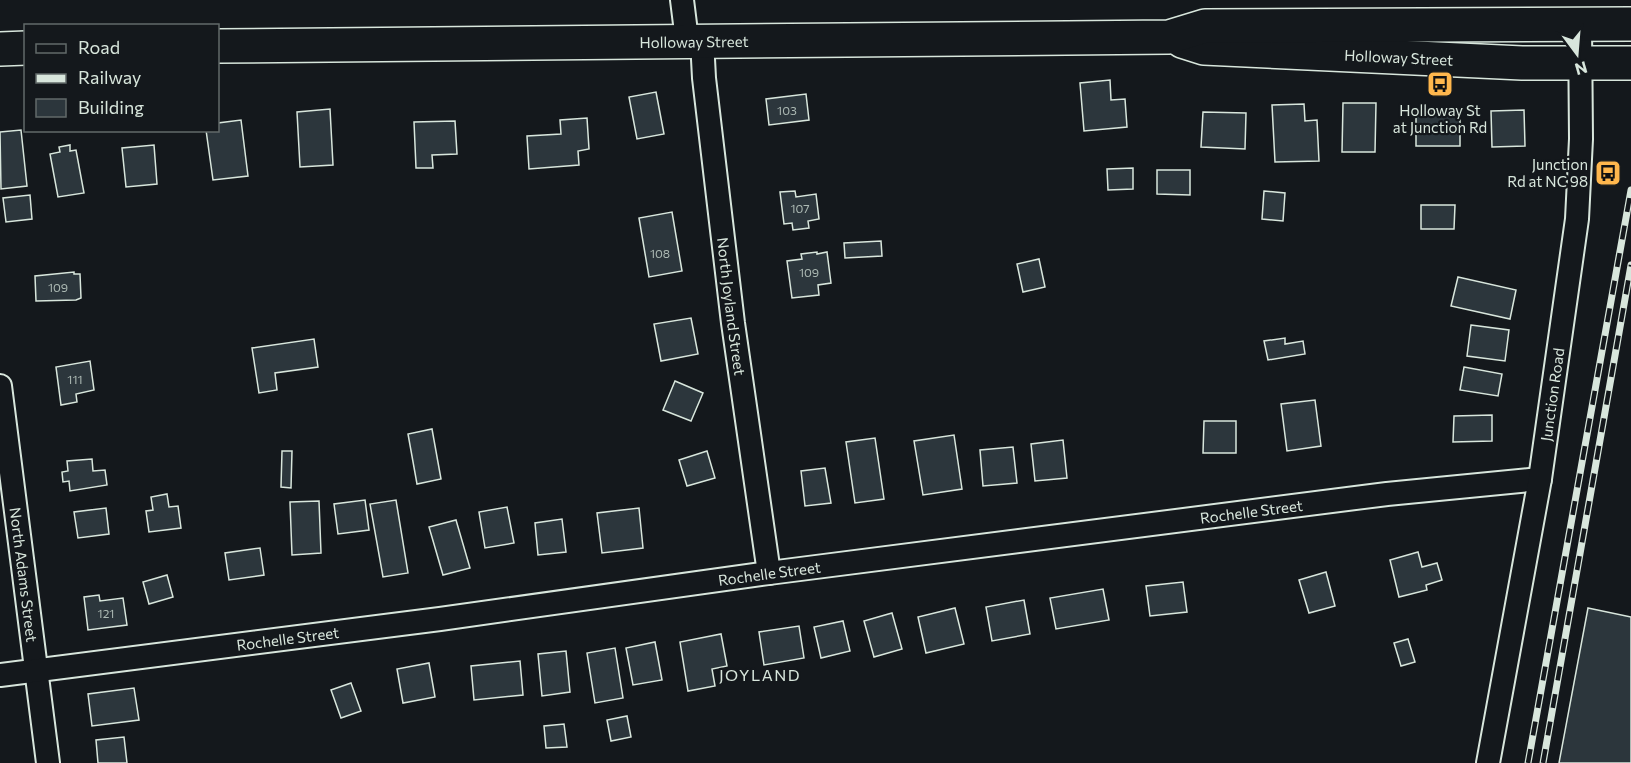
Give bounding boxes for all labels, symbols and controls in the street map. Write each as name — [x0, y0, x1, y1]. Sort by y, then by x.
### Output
legend — [24, 24, 219, 132]
north arrow — [1547, 24, 1607, 84]
street label: Holloway Street — [639, 32, 749, 51]
text: Road — [78, 36, 120, 58]
street label: Holloway Street — [1344, 46, 1454, 69]
text: N — [1573, 58, 1590, 80]
text: Railway — [78, 66, 141, 88]
bus stop icon: Holloway St at Junction Rd — [1425, 69, 1455, 99]
text: Building — [78, 96, 144, 118]
place label: Holloway St at Junction Rd — [1393, 101, 1487, 136]
house number: 103 — [777, 103, 797, 117]
place label: Junction Rd at NC 98 — [1507, 155, 1588, 190]
bus stop icon: Junction Rd at NC 98 — [1593, 158, 1623, 188]
house number: 107 — [790, 201, 810, 215]
street label: North Joyland Street — [714, 236, 749, 376]
house number: 108 — [650, 246, 670, 260]
house number: 109 — [799, 265, 819, 279]
house number: 109 — [48, 280, 68, 294]
street label: Junction Road — [1536, 347, 1568, 443]
house number: 111 — [67, 372, 83, 386]
street label: Rochelle Street — [1199, 496, 1304, 527]
street label: North Adams Street — [6, 506, 41, 643]
street label: Rochelle Street — [717, 557, 822, 589]
house number: 121 — [98, 606, 114, 620]
street label: Rochelle Street — [235, 623, 340, 654]
district label: JOYLAND — [719, 665, 801, 684]

